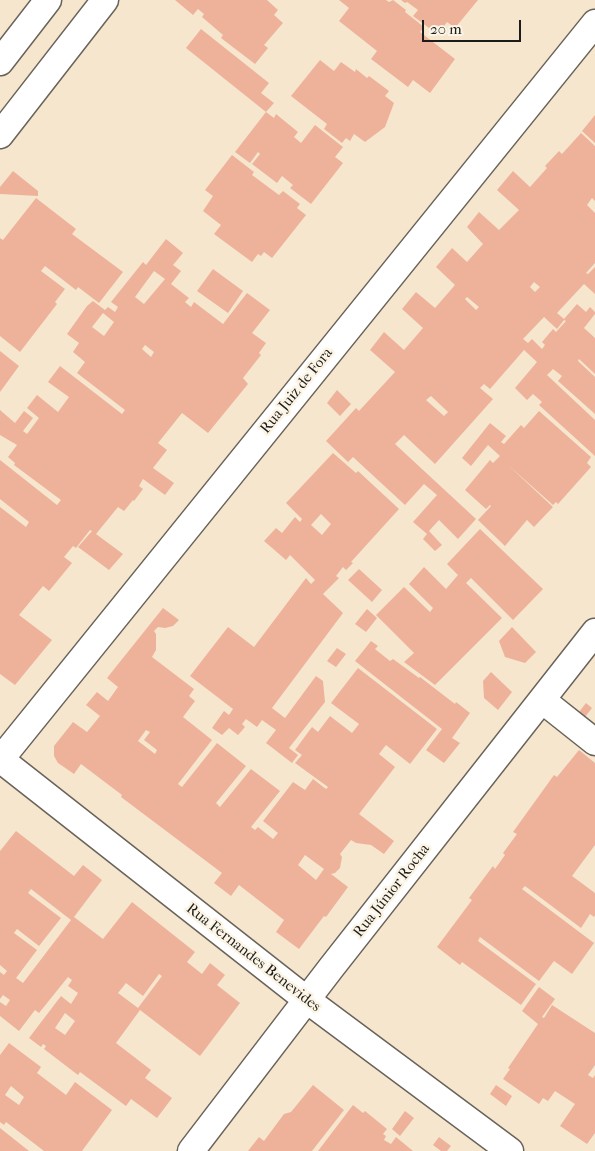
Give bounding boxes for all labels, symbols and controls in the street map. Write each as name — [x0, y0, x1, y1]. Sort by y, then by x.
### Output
scale bar — [425, 10, 524, 42]
text: 20 m — [430, 20, 462, 38]
street label: Rua Juiz de Fora — [257, 345, 337, 437]
street label: Rua Júnior Rocha — [350, 841, 434, 941]
street label: Rua Fernandes Benevides — [182, 900, 324, 1016]

